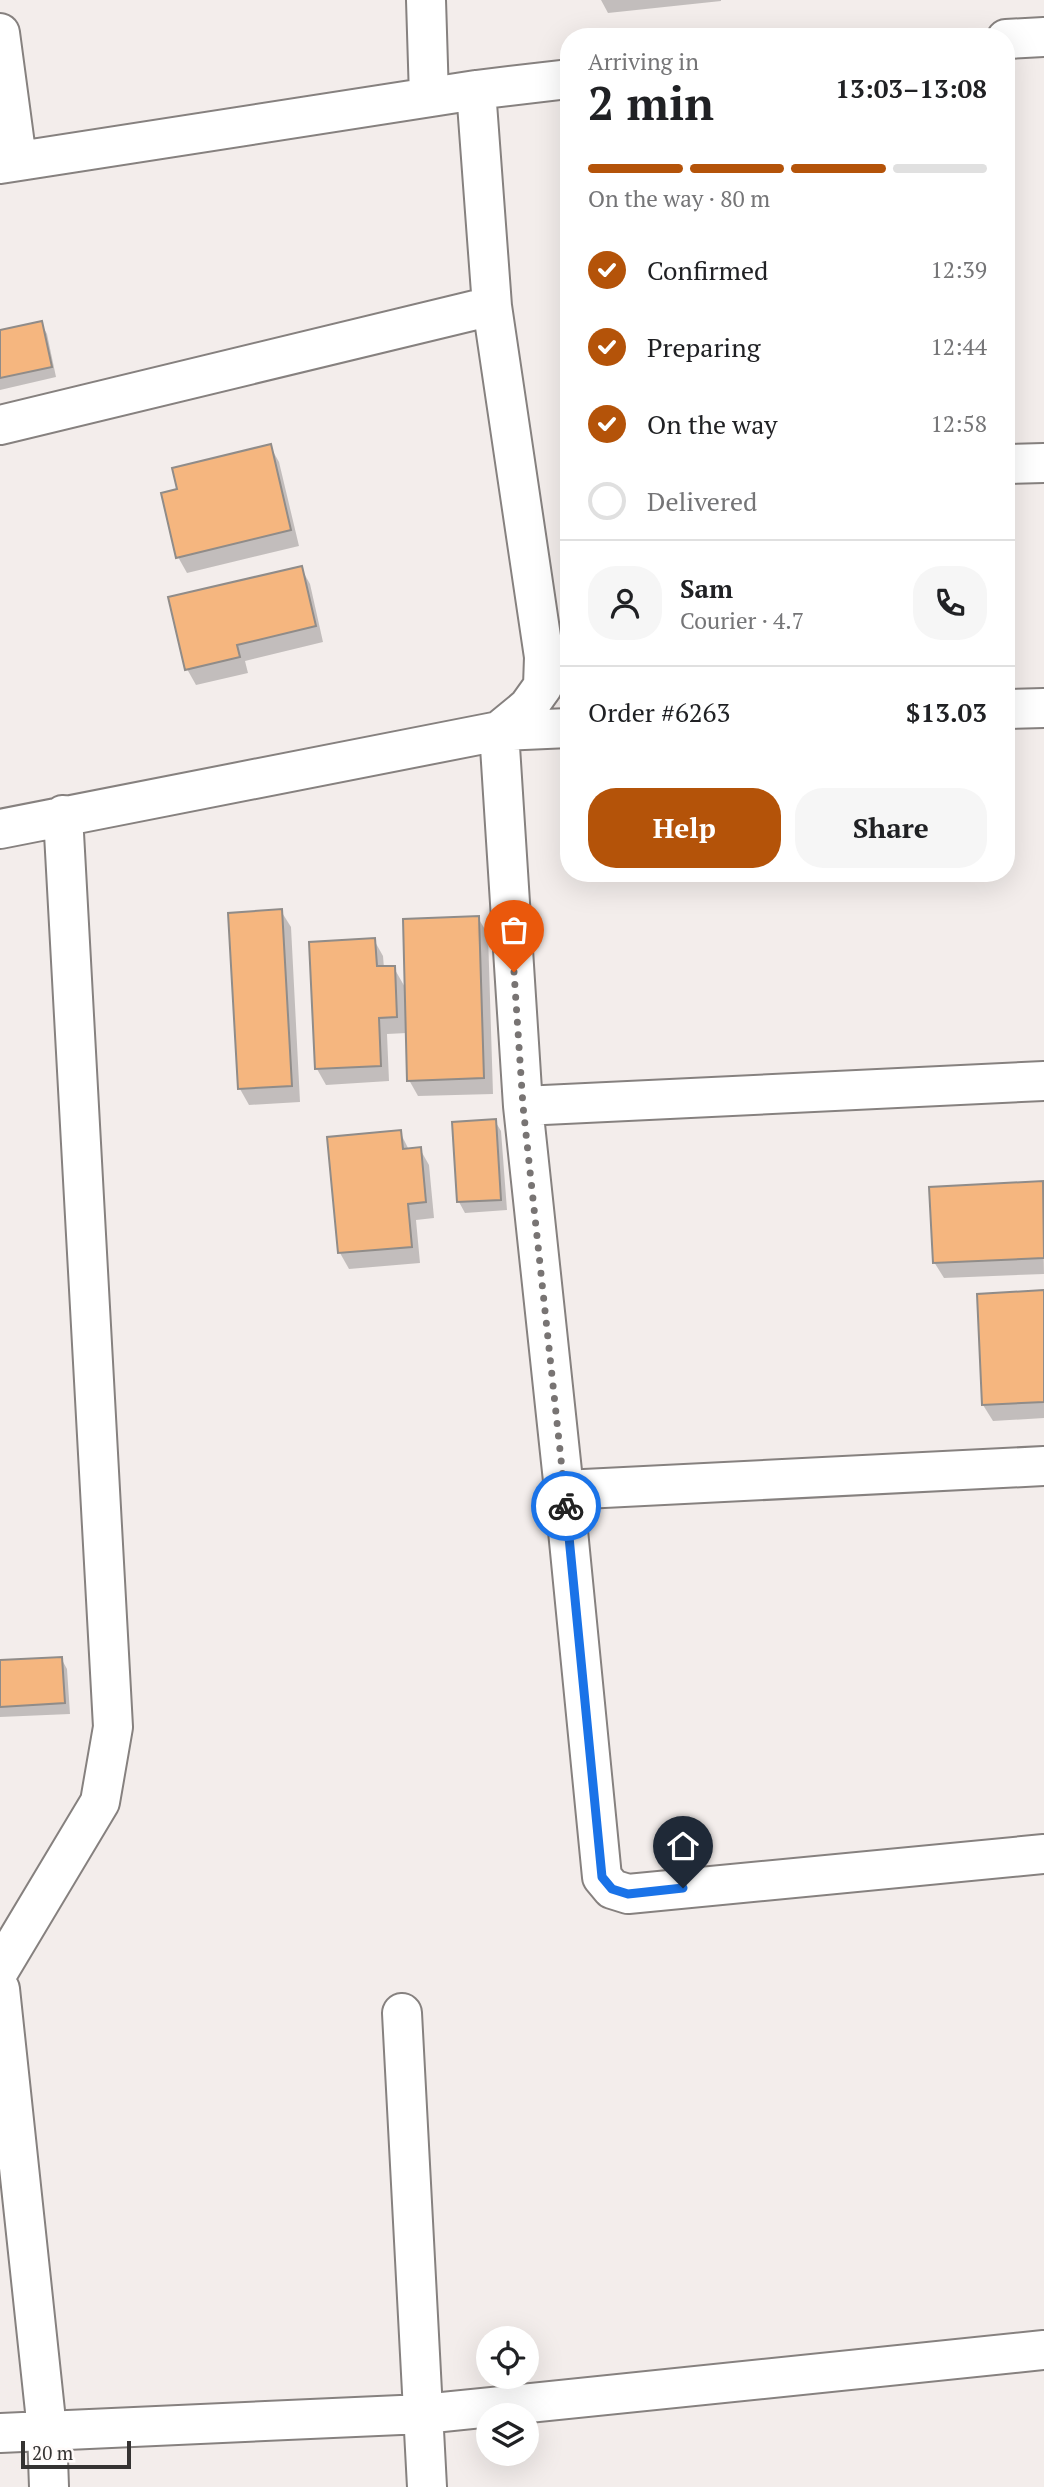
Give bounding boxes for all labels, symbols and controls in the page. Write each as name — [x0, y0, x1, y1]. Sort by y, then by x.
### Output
text: Arriving in — [588, 46, 699, 77]
text: 13:03–13:08 — [835, 71, 987, 105]
text: 2 min — [588, 72, 714, 133]
text: On the way · 80 m — [588, 183, 770, 214]
icon: check — [588, 251, 626, 289]
text: Confirmed — [647, 253, 768, 287]
text: 12:39 — [930, 254, 987, 285]
icon: check — [588, 328, 626, 366]
text: Preparing — [647, 330, 760, 364]
text: 12:44 — [930, 331, 987, 362]
icon: check — [588, 405, 626, 443]
text: On the way — [647, 407, 778, 441]
text: 12:58 — [930, 408, 987, 439]
text: Delivered — [647, 484, 757, 518]
button: person — [588, 566, 662, 640]
button: phone — [913, 566, 987, 640]
text: Sam — [680, 571, 733, 605]
text: Courier · 4.7 — [680, 605, 804, 636]
text: Order #6263 — [588, 695, 730, 729]
text: $13.03 — [906, 695, 987, 729]
button: Help — [588, 788, 781, 868]
button: Share — [795, 788, 987, 868]
pin — [484, 900, 544, 972]
icon: bag — [495, 911, 533, 949]
courier — [531, 1471, 601, 1541]
icon: bike — [547, 1487, 585, 1525]
pin — [653, 1816, 713, 1888]
icon: home — [664, 1827, 702, 1865]
map controls — [476, 2326, 539, 2466]
button: locate — [476, 2326, 539, 2389]
button: layers — [476, 2403, 539, 2466]
scale bar — [21, 2438, 131, 2470]
text: 20 m — [32, 2440, 73, 2465]

